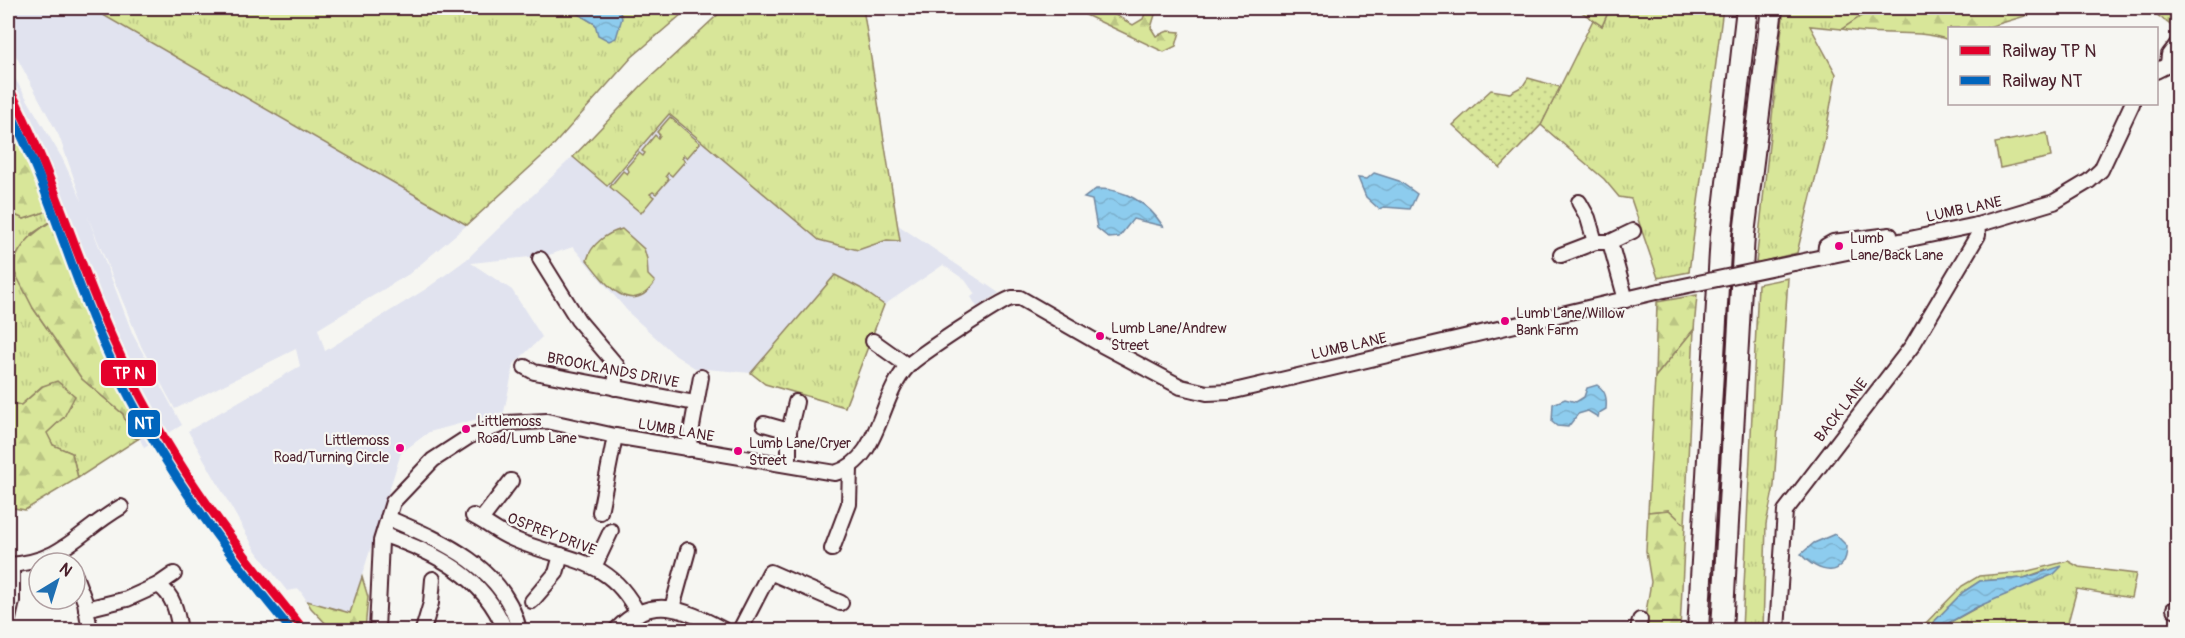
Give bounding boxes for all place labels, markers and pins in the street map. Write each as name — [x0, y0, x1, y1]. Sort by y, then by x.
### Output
place label: Lumb Lane/Back Lane — [1850, 230, 1943, 264]
marker: Lumb Lane/Back Lane — [1833, 240, 1845, 252]
place label: Lumb Lane/Willow Bank Farm — [1516, 305, 1625, 339]
marker: Lumb Lane/Willow Bank Farm — [1499, 315, 1511, 327]
place label: Lumb Lane/Andrew Street — [1111, 320, 1227, 354]
marker: Lumb Lane/Andrew Street — [1094, 330, 1106, 342]
place label: Littlemoss Road/Lumb Lane — [477, 413, 577, 447]
marker: Littlemoss Road/Lumb Lane — [460, 423, 472, 435]
place label: Littlemoss Road/Turning Circle — [274, 432, 390, 466]
place label: Lumb Lane/Cryer Street — [749, 435, 851, 469]
marker: Littlemoss Road/Turning Circle — [394, 442, 406, 454]
marker: Lumb Lane/Cryer Street — [732, 445, 744, 457]

